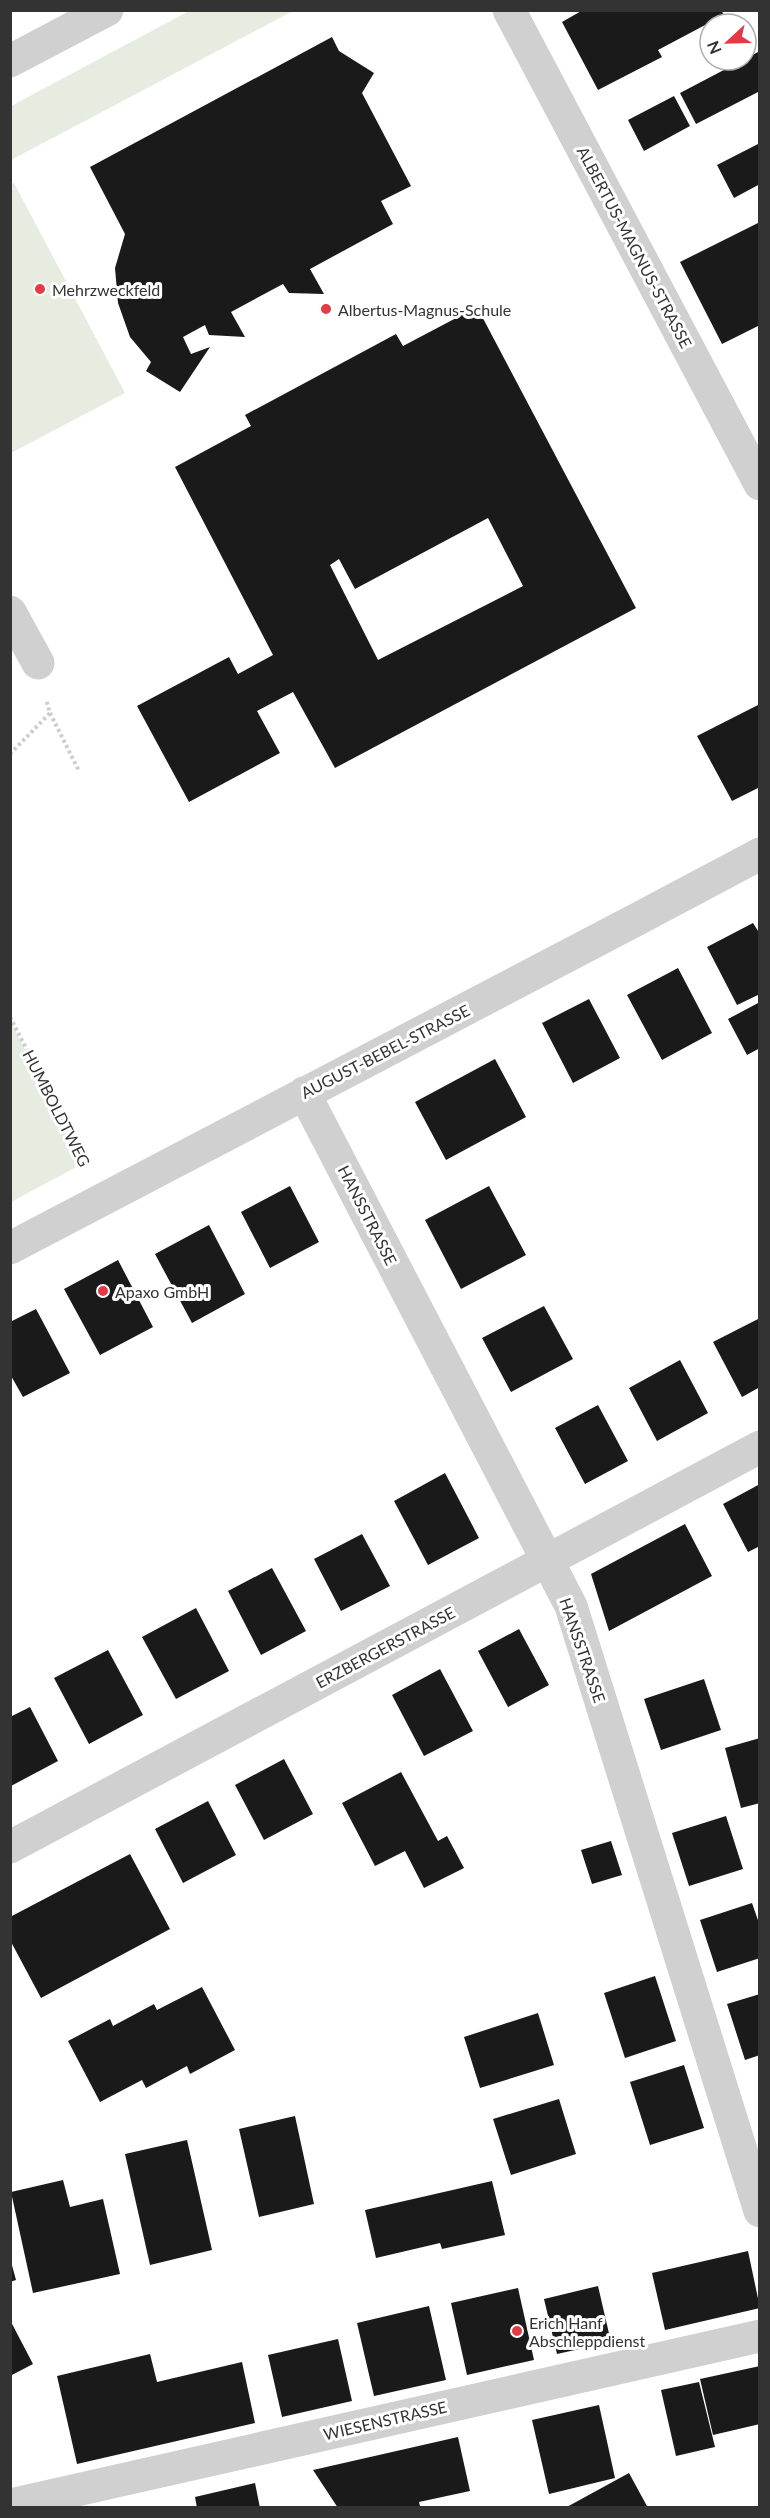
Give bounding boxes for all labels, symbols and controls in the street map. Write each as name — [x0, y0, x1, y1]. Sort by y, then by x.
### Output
north arrow — [698, 12, 758, 72]
text: N — [703, 39, 725, 57]
street label: ALBERTUS-MAGNUS-STRASSE — [574, 143, 696, 351]
place label: Mehrzweckfeld — [52, 280, 160, 299]
marker: Mehrzweckfeld — [33, 282, 47, 296]
place label: Albertus-Magnus-Schule — [338, 300, 511, 319]
marker: Albertus-Magnus-Schule — [319, 302, 333, 316]
street label: AUGUST-BEBEL-STRASSE — [298, 1000, 472, 1102]
street label: HUMBOLDTWEG — [19, 1046, 95, 1170]
street label: HANSSTRASSE — [335, 1162, 401, 1268]
place label: Apaxo GmbH — [115, 1282, 209, 1301]
marker: Apaxo GmbH — [96, 1284, 110, 1298]
street label: HANSSTRASSE — [556, 1595, 610, 1705]
street label: ERZBERGERSTRASSE — [312, 1602, 458, 1692]
place label: Erich Hanf Abschleppdienst — [529, 2313, 646, 2350]
marker: Erich Hanf Abschleppdienst — [510, 2324, 524, 2338]
street label: WIESENSTRASSE — [321, 2397, 449, 2443]

